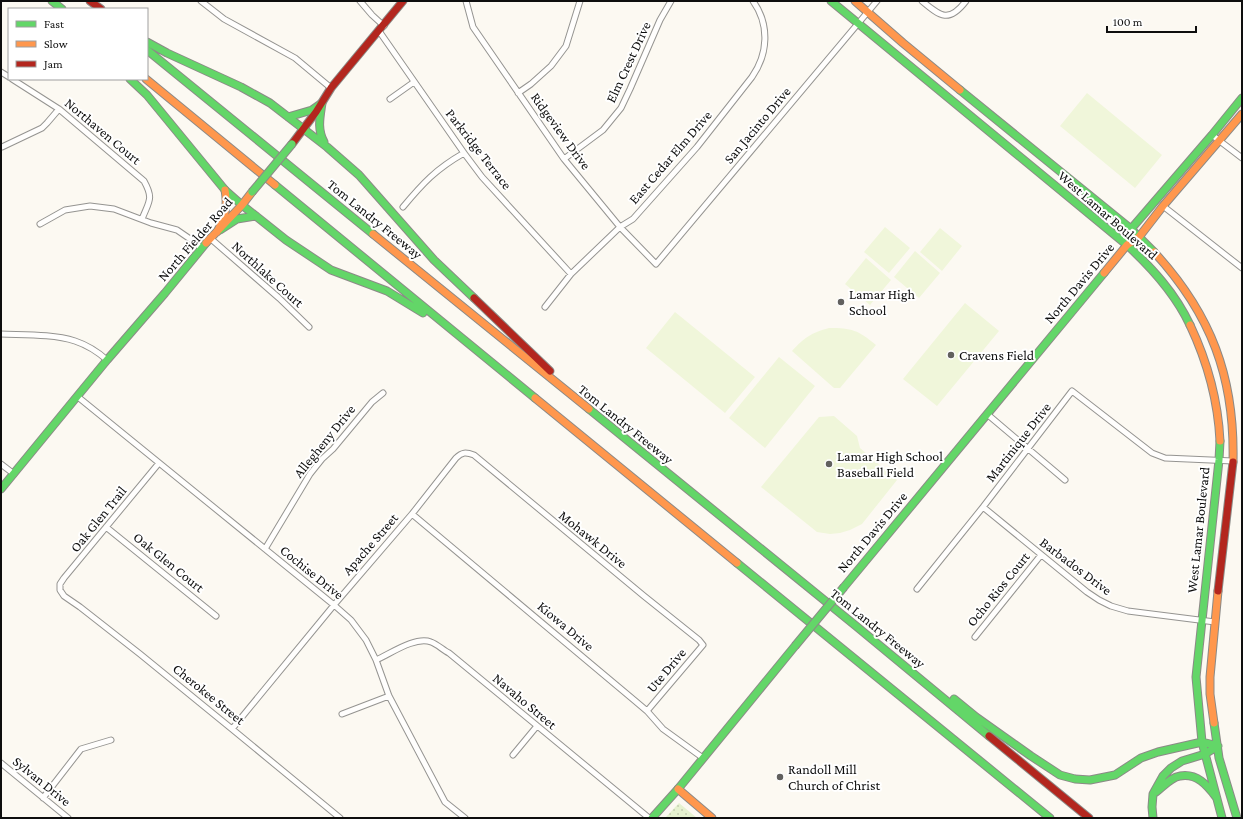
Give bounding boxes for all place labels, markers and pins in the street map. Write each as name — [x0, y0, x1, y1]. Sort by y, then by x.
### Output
place label: Lamar High School — [849, 286, 915, 318]
marker: Lamar High School — [836, 297, 846, 307]
place label: Cravens Field — [959, 347, 1035, 363]
marker: Cravens Field — [946, 350, 956, 360]
place label: Lamar High School Baseball Field — [837, 448, 943, 480]
marker: Lamar High School Baseball Field — [824, 459, 834, 469]
place label: Randoll Mill Church of Christ — [788, 761, 880, 793]
marker: Randoll Mill Church of Christ — [775, 772, 785, 782]

